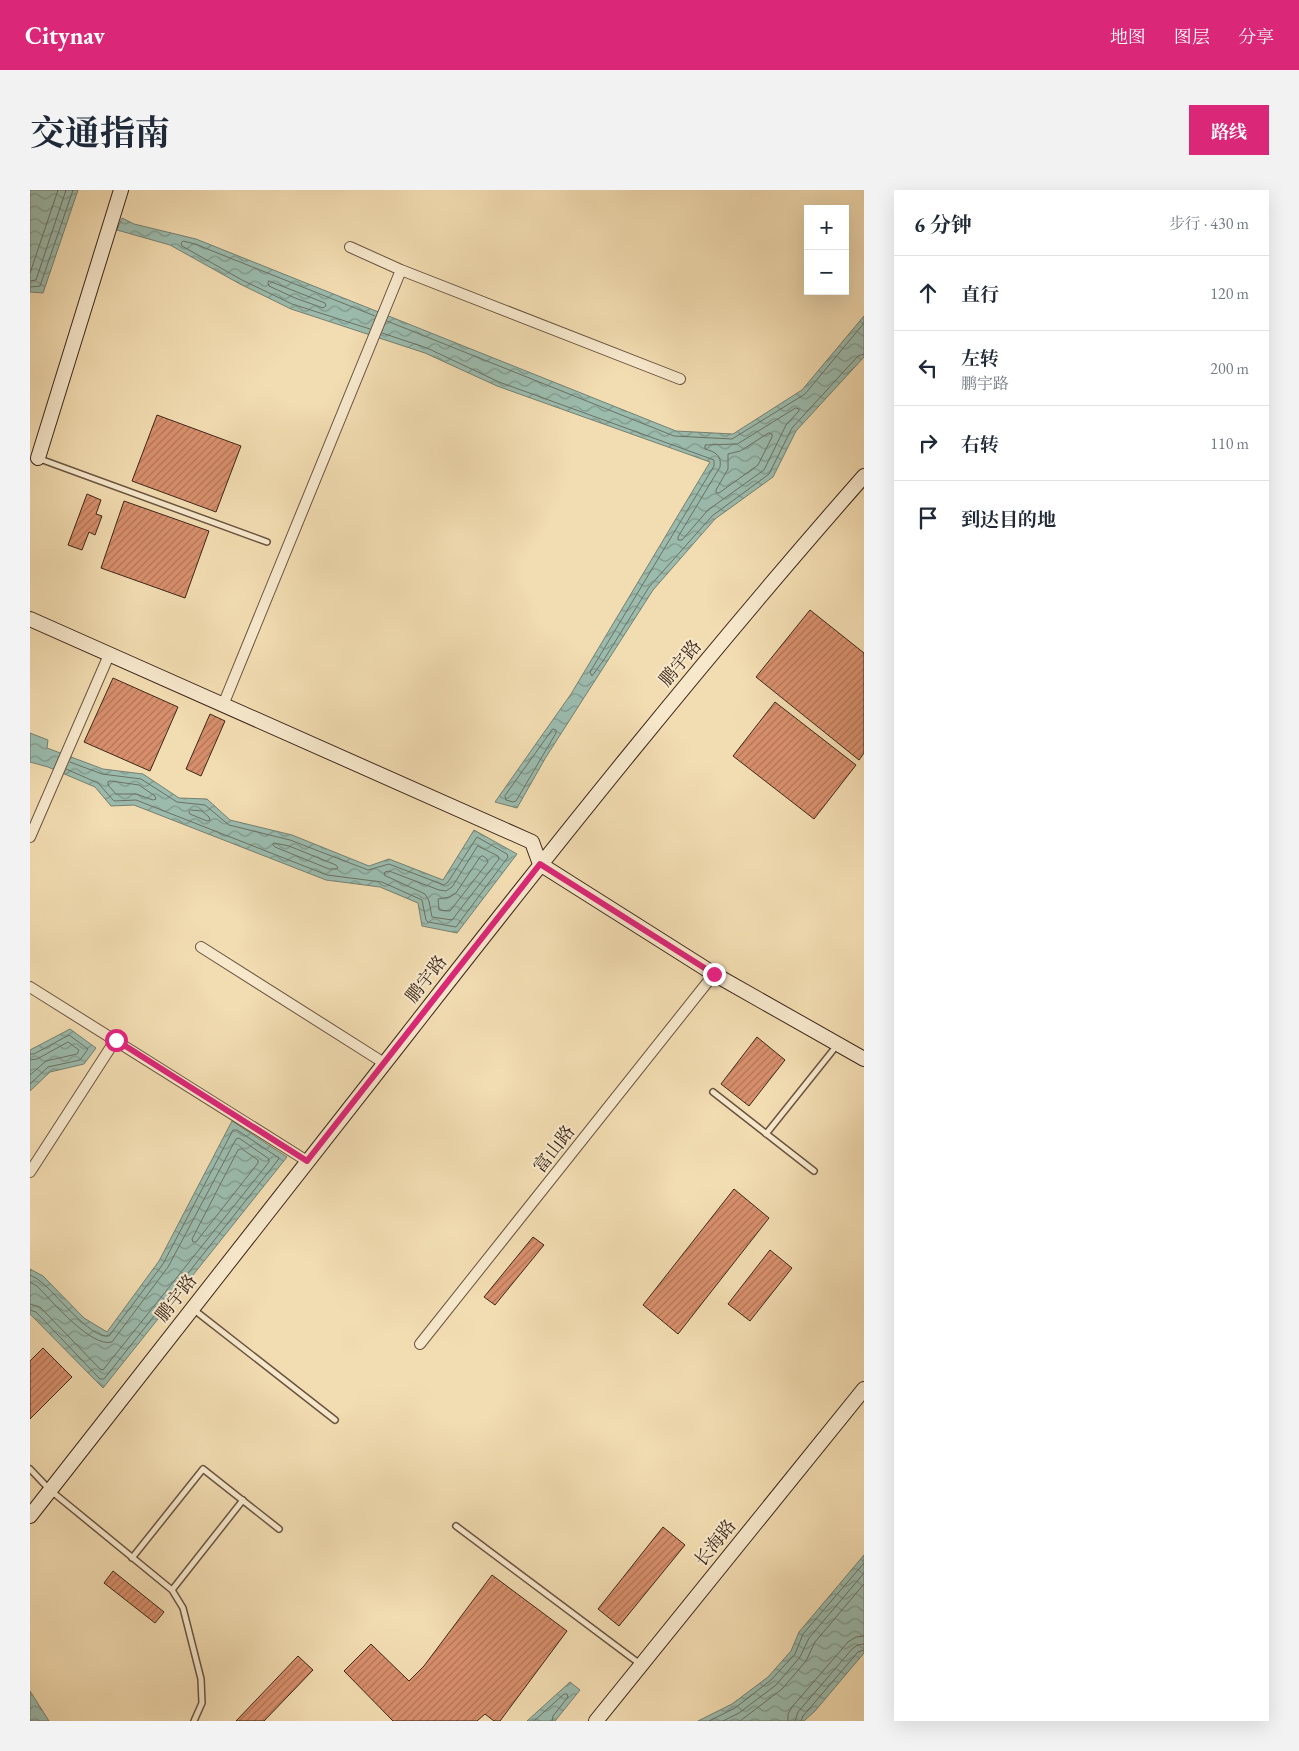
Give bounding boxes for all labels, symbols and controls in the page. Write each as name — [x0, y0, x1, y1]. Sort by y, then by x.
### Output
text: Citynav — [25, 20, 105, 51]
text: 地图 — [1110, 25, 1146, 48]
text: 图层 — [1174, 25, 1210, 48]
text: 分享 — [1238, 25, 1274, 48]
button: 路线 — [1189, 105, 1269, 155]
text: 交通指南 — [30, 110, 170, 155]
map controls — [804, 205, 849, 295]
button: + — [804, 205, 849, 250]
text: 6 分钟 — [914, 211, 972, 238]
text: 步行 · 430 m — [1169, 213, 1249, 234]
button: − — [804, 250, 849, 295]
icon: ahead — [914, 279, 942, 307]
text: 直行 — [961, 282, 999, 307]
text: 120 m — [1210, 283, 1249, 304]
text: 左转 — [961, 346, 999, 371]
icon: left — [914, 354, 942, 382]
text: 200 m — [1210, 358, 1249, 379]
text: 鹏宇路 — [961, 373, 1009, 394]
icon: right — [914, 429, 942, 457]
text: 右转 — [961, 432, 999, 457]
text: 110 m — [1210, 433, 1249, 454]
icon: arrive — [914, 504, 942, 532]
text: 到达目的地 — [961, 507, 1056, 532]
street label: 鹏宇路 — [653, 635, 706, 691]
street label: 鹏宇路 — [400, 950, 451, 1007]
route end — [703, 963, 726, 986]
route start — [105, 1029, 128, 1052]
street label: 富山路 — [528, 1120, 579, 1177]
street label: 鹏宇路 — [150, 1269, 201, 1326]
street label: 长海路 — [689, 1514, 741, 1571]

